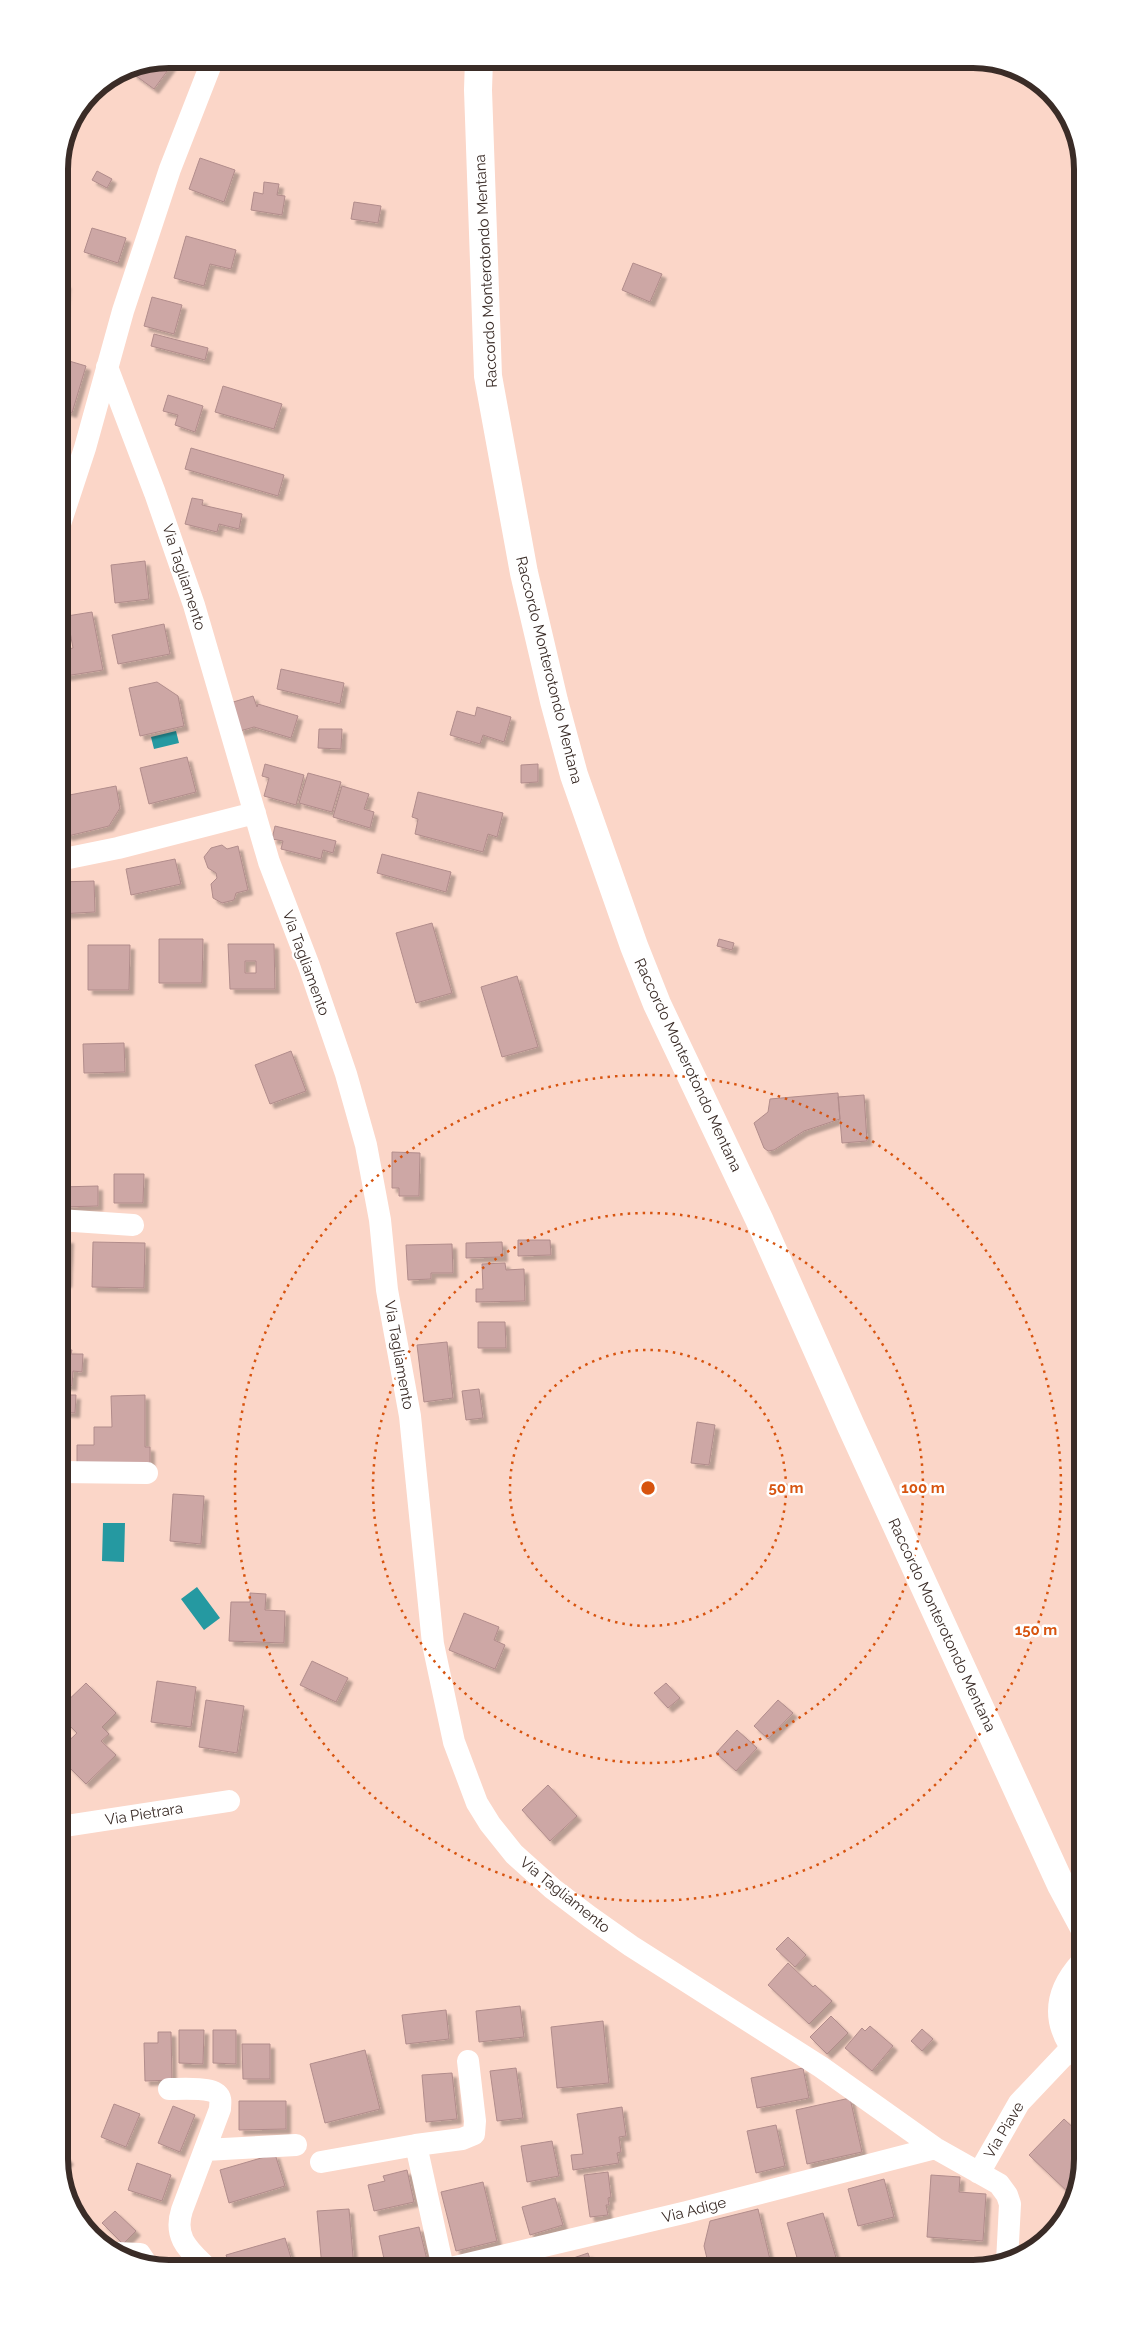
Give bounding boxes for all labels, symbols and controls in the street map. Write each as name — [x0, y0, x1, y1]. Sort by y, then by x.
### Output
street label: Raccordo Monterotondo Mentana — [471, 154, 501, 388]
street label: Via Tagliamento — [158, 522, 210, 632]
street label: Raccordo Monterotondo Mentana — [512, 554, 586, 786]
street label: Via Tagliamento — [279, 908, 333, 1018]
street label: Raccordo Monterotondo Mentana — [630, 955, 746, 1175]
street label: Via Tagliamento — [381, 1299, 417, 1411]
centre of rings — [639, 1479, 657, 1497]
text: 50 m — [768, 1479, 804, 1497]
text: 100 m — [901, 1479, 945, 1497]
street label: Raccordo Monterotondo Mentana — [884, 1515, 1000, 1735]
text: 150 m — [1015, 1621, 1057, 1639]
street label: Via Pietrara — [104, 1799, 184, 1829]
street label: Via Tagliamento — [516, 1853, 614, 1937]
street label: Via Piave — [980, 2098, 1028, 2161]
street label: Via Adige — [660, 2193, 728, 2227]

